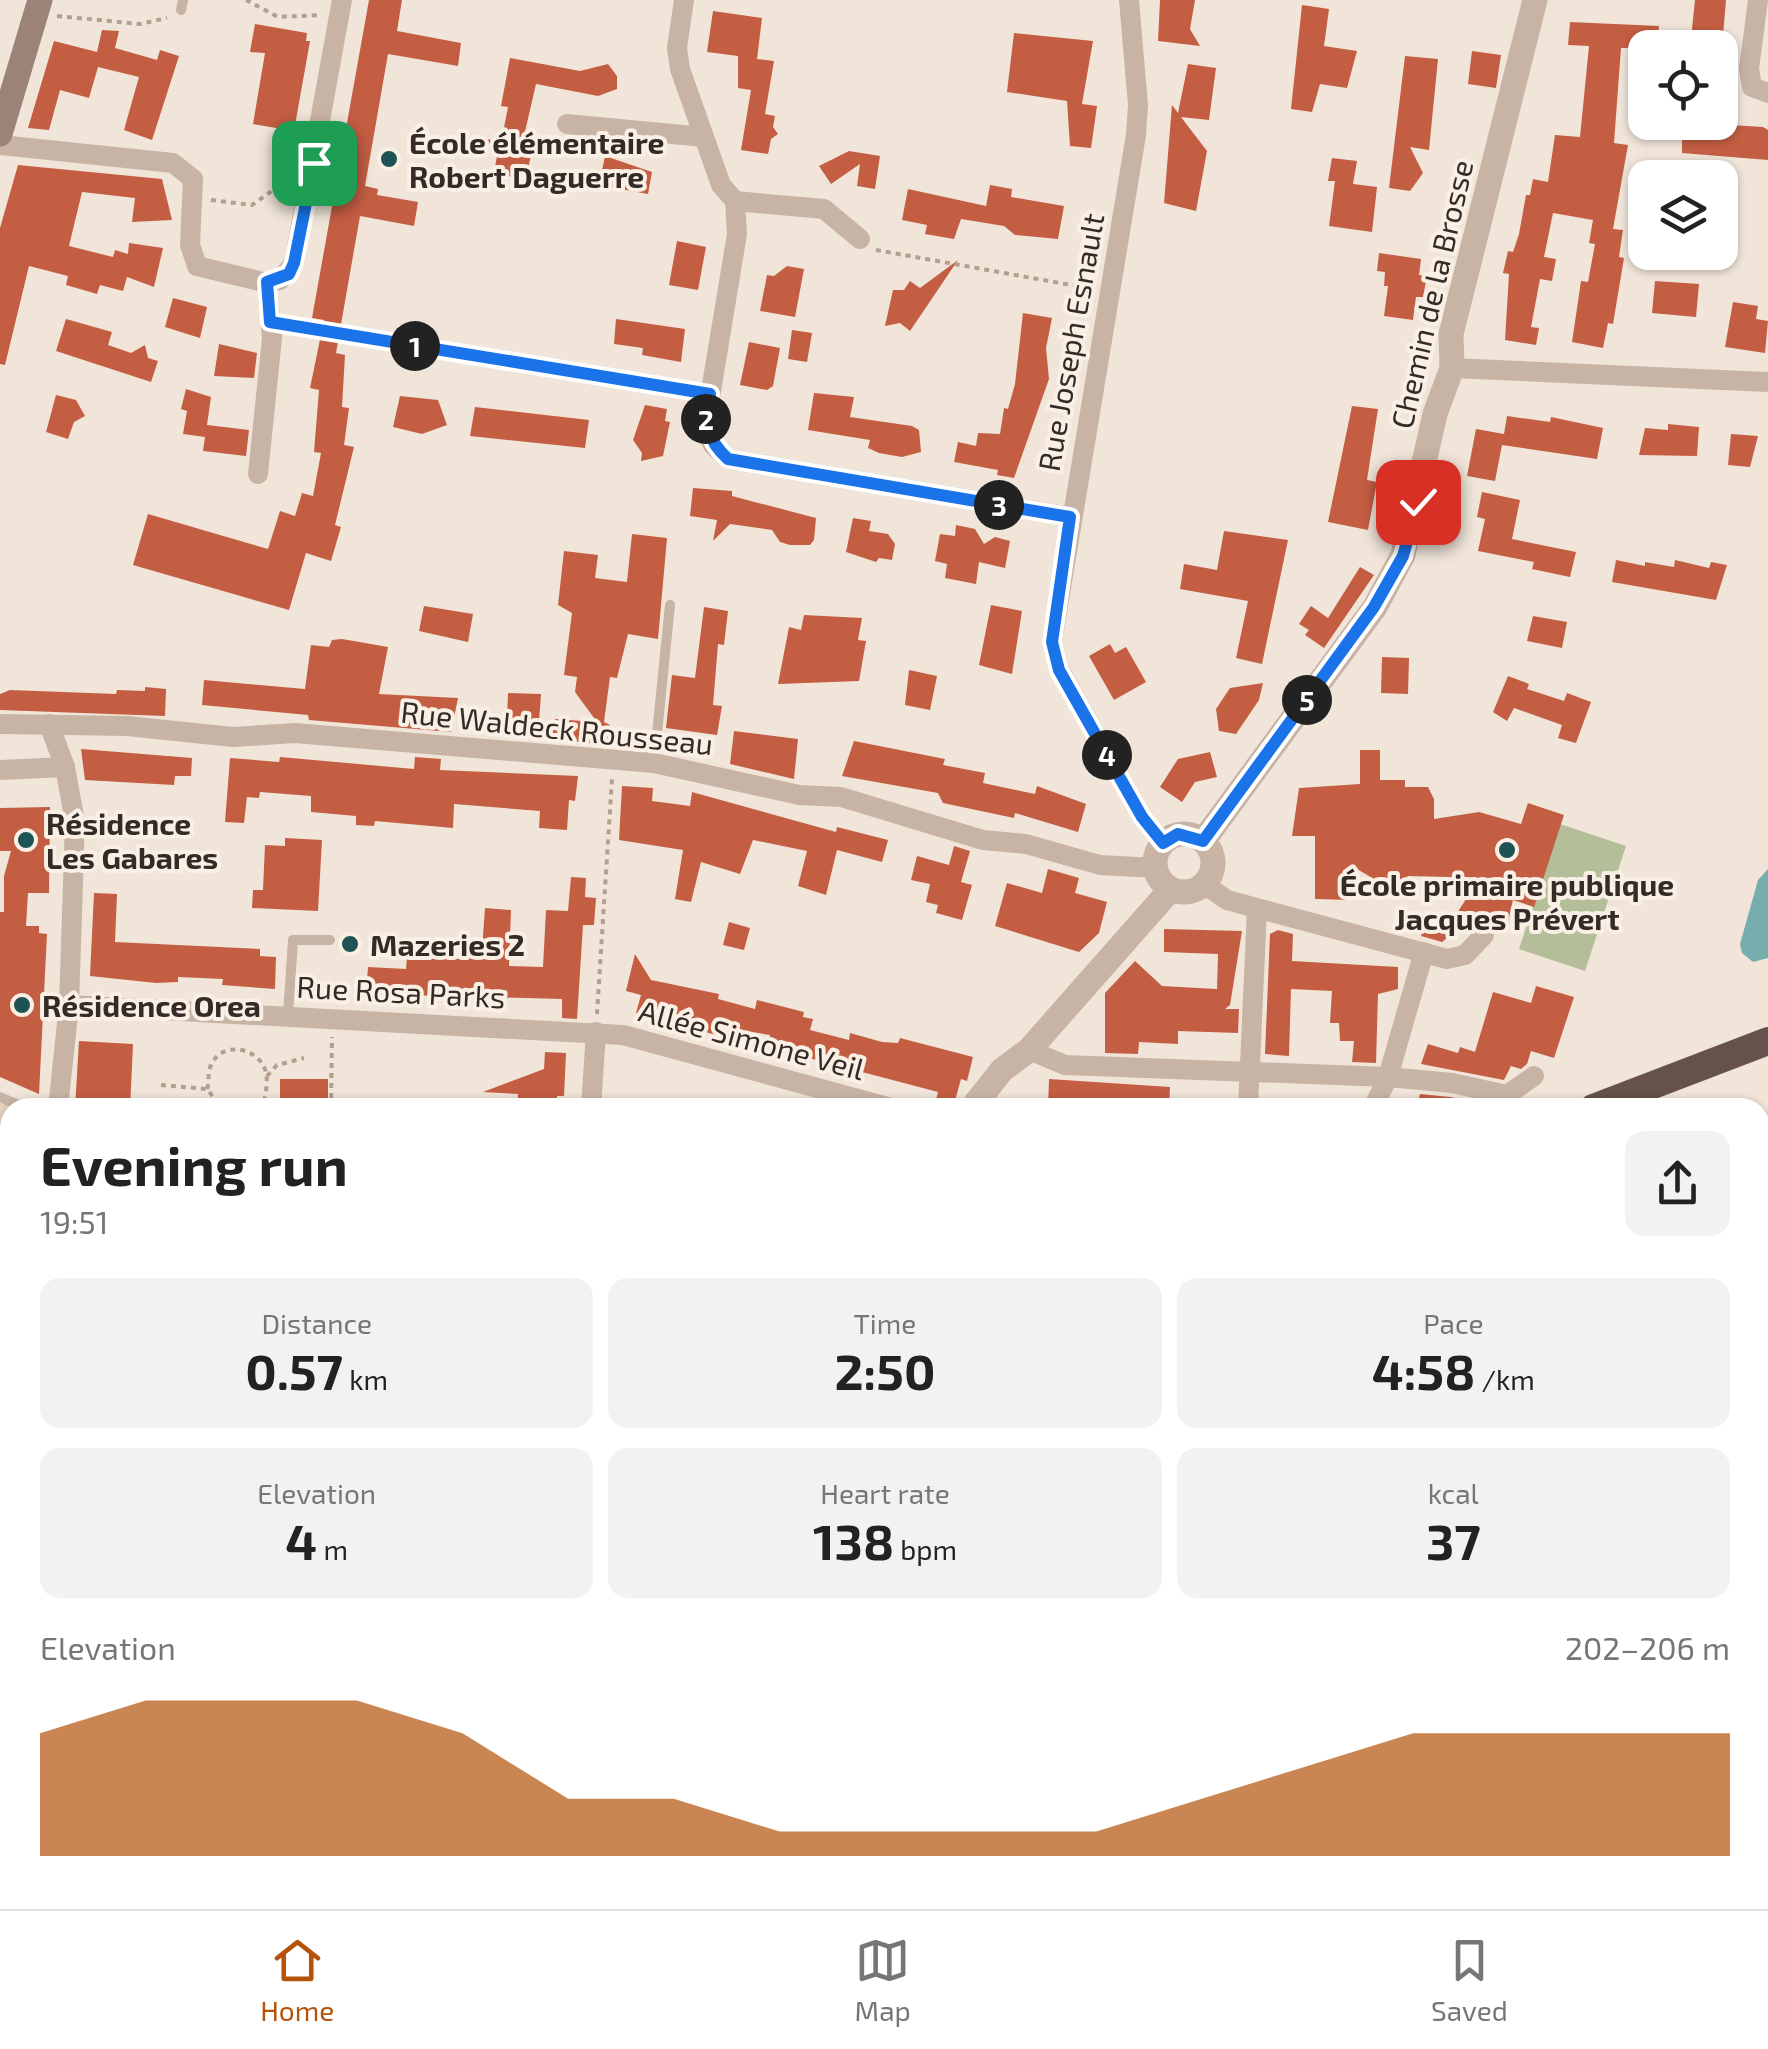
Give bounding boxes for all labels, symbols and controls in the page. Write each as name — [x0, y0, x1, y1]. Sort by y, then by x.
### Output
map controls — [1628, 30, 1738, 270]
button: locate — [1628, 30, 1738, 140]
pin — [272, 121, 357, 206]
place label: École élémentaire Robert Daguerre — [409, 124, 665, 194]
icon: arrive — [287, 136, 342, 191]
marker: École élémentaire Robert Daguerre — [378, 148, 400, 170]
street label: Chemin de la Brosse — [1383, 156, 1479, 432]
button: layers — [1628, 160, 1738, 270]
street label: Rue Joseph Esnault — [1030, 210, 1110, 474]
pin: 1 — [390, 321, 440, 371]
text: 1 — [409, 329, 421, 363]
pin: 2 — [681, 394, 731, 444]
text: 2 — [698, 402, 714, 436]
pin — [1376, 460, 1461, 545]
icon: check — [1391, 475, 1446, 530]
pin: 3 — [974, 480, 1024, 530]
text: 3 — [991, 488, 1007, 522]
pin: 5 — [1282, 675, 1332, 725]
text: 5 — [1299, 683, 1315, 717]
street label: Rue Waldeck Rousseau — [399, 693, 715, 761]
pin: 4 — [1082, 730, 1132, 780]
text: 4 — [1098, 738, 1116, 772]
place label: Résidence Les Gabares — [46, 805, 218, 875]
marker: Résidence Les Gabares — [15, 829, 37, 851]
marker: École primaire publique Jacques Prévert — [1496, 839, 1518, 861]
place label: École primaire publique Jacques Prévert — [1340, 866, 1674, 936]
place label: Mazeries 2 — [370, 926, 525, 962]
marker: Mazeries 2 — [339, 933, 361, 955]
street label: Rue Rosa Parks — [296, 968, 506, 1014]
place label: Résidence Orea — [42, 987, 261, 1023]
street label: Allée Simone Veil — [635, 992, 869, 1086]
marker: Résidence Orea — [11, 994, 33, 1016]
text: Evening run — [40, 1131, 348, 1197]
button: share — [1625, 1131, 1730, 1236]
text: 19:51 — [40, 1202, 108, 1240]
text: Distance — [261, 1306, 372, 1340]
text: Time — [854, 1306, 916, 1340]
text: Pace — [1423, 1306, 1483, 1340]
text: 0.57 — [245, 1340, 343, 1400]
text: 2:50 — [834, 1340, 936, 1400]
text: 4:58 — [1372, 1340, 1475, 1400]
text: km — [343, 1362, 388, 1396]
text: /km — [1475, 1362, 1535, 1396]
text: Elevation — [257, 1476, 376, 1510]
text: Heart rate — [820, 1476, 950, 1510]
text: kcal — [1428, 1476, 1479, 1510]
text: 4 — [285, 1510, 317, 1570]
text: 138 — [813, 1510, 894, 1570]
text: 37 — [1426, 1510, 1481, 1570]
text: m — [317, 1532, 348, 1566]
text: bpm — [894, 1532, 957, 1566]
text: Elevation — [40, 1628, 176, 1666]
text: 202–206 m — [1565, 1628, 1730, 1666]
tab: Home — [260, 1933, 334, 2027]
tab: Map — [855, 1933, 911, 2027]
tab: Saved — [1431, 1933, 1508, 2027]

